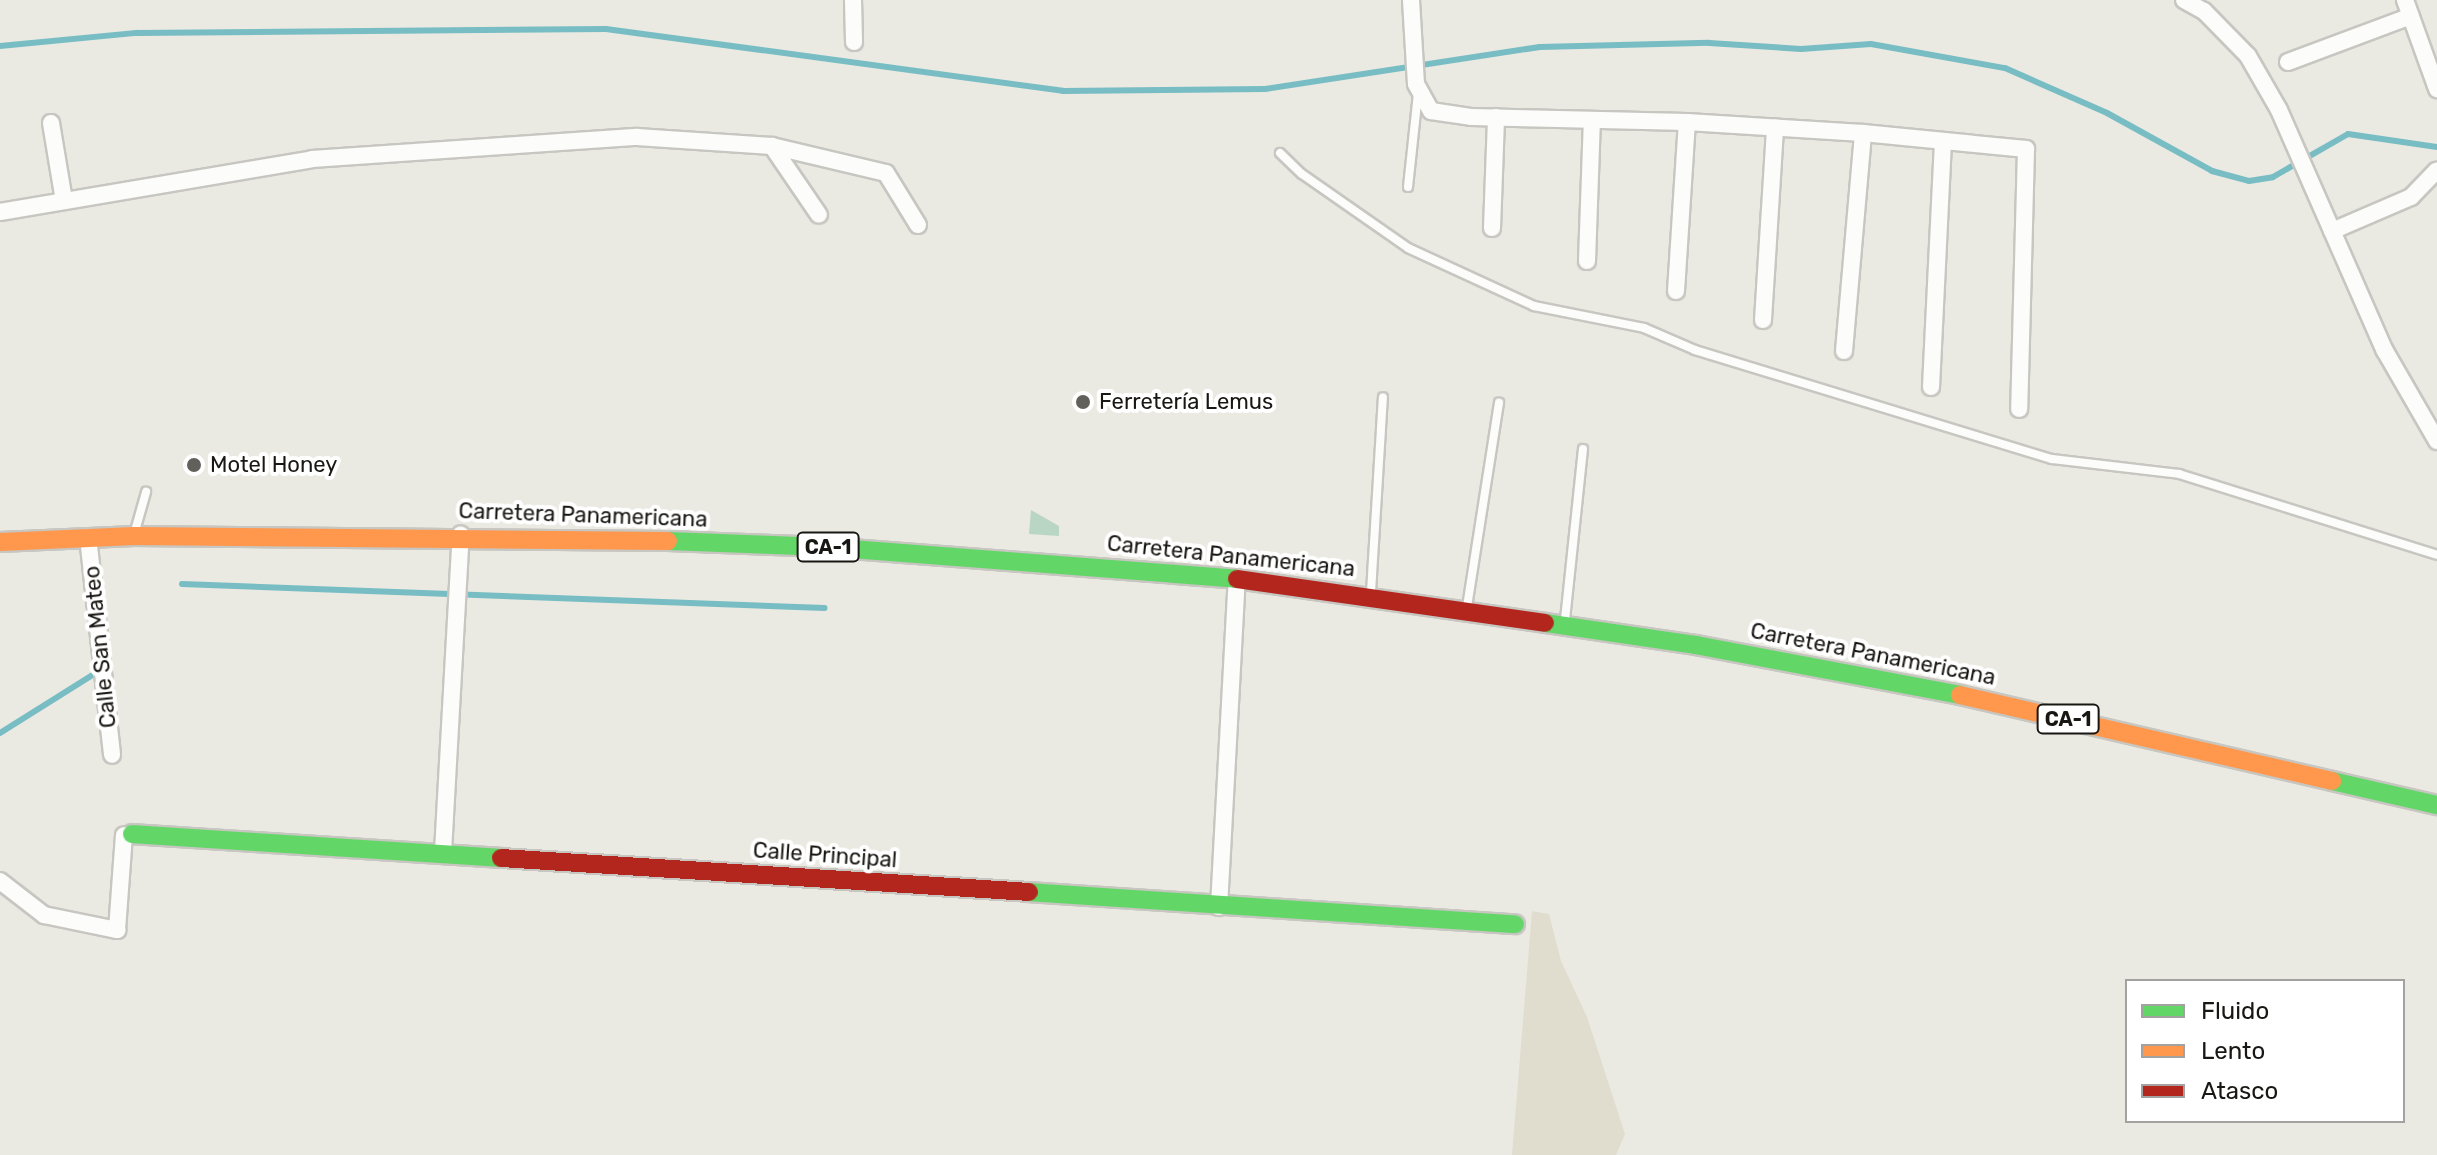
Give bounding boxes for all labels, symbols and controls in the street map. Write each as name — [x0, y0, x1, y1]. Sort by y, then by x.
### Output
place label: Ferretería Lemus — [1099, 389, 1273, 415]
marker: Ferretería Lemus — [1074, 393, 1092, 411]
place label: Motel Honey — [210, 452, 337, 478]
marker: Motel Honey — [185, 456, 203, 474]
street label: Carretera Panamericana — [458, 497, 708, 533]
street label: Carretera Panamericana — [1106, 530, 1356, 582]
road number: CA-1 — [796, 531, 860, 563]
street label: Calle San Mateo — [78, 565, 122, 729]
street label: Carretera Panamericana — [1748, 617, 1998, 691]
road number: CA-1 — [2036, 703, 2100, 735]
street label: Calle Principal — [752, 837, 898, 873]
legend — [2125, 979, 2405, 1123]
text: Fluido — [2201, 997, 2269, 1025]
text: Lento — [2201, 1037, 2265, 1065]
text: Atasco — [2201, 1077, 2278, 1105]

